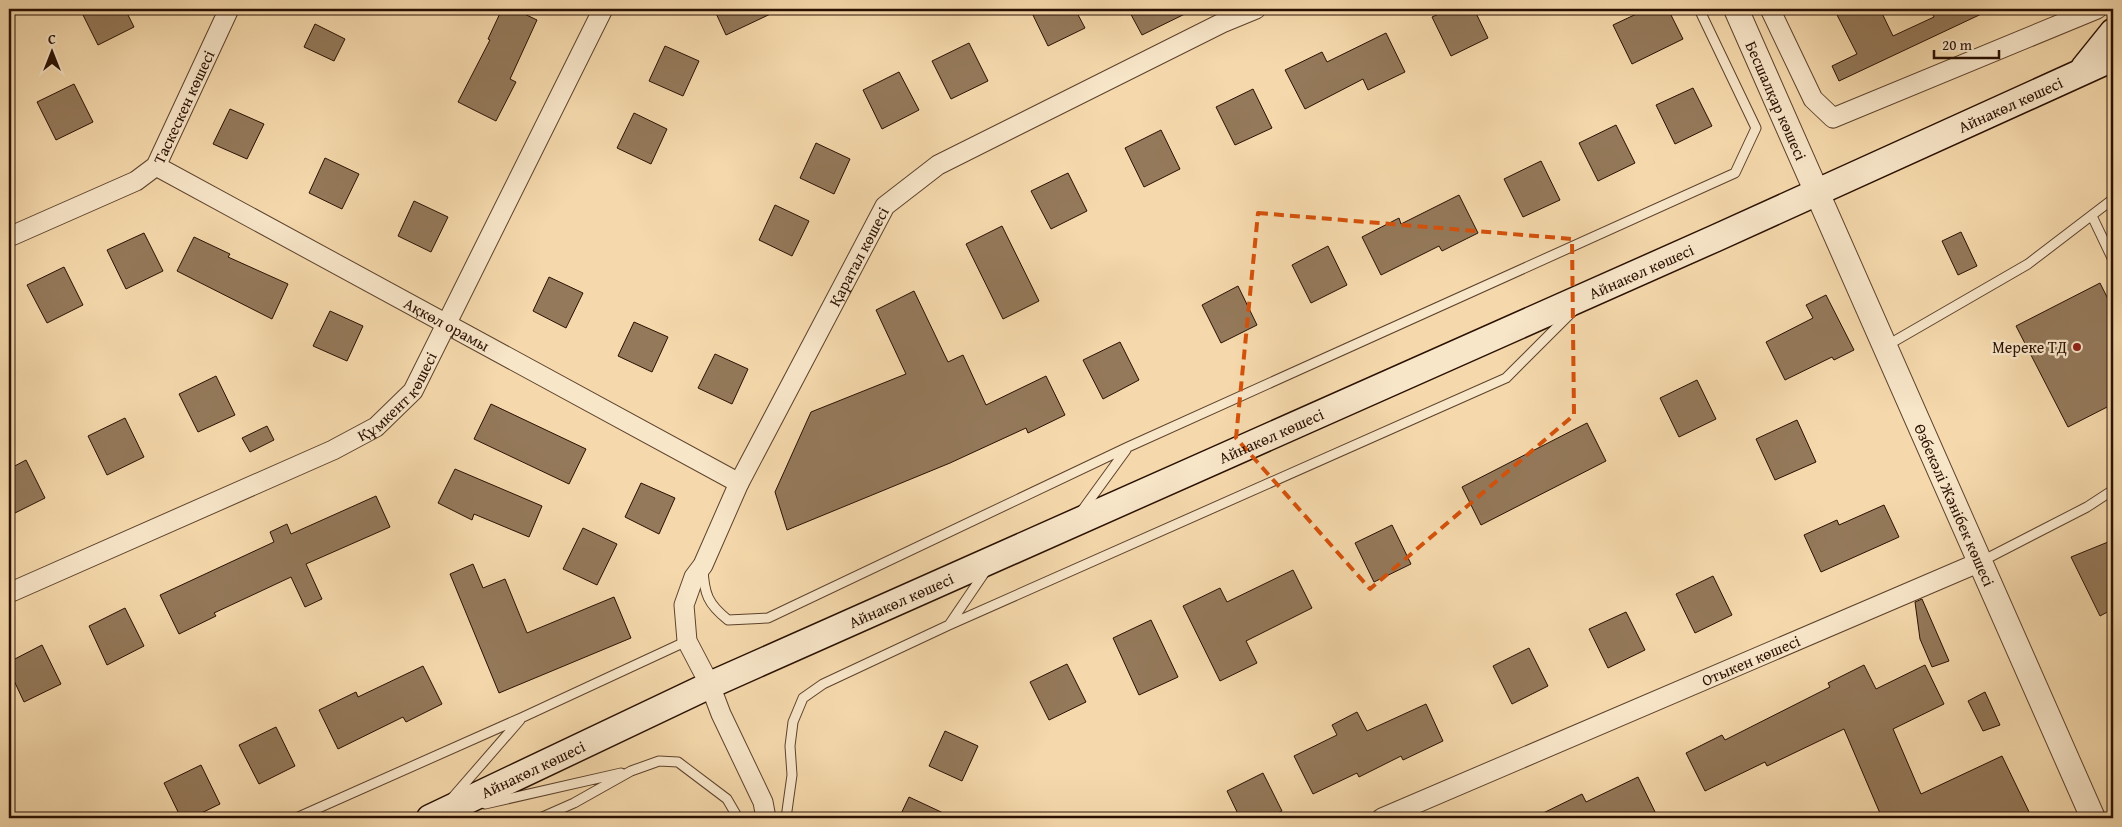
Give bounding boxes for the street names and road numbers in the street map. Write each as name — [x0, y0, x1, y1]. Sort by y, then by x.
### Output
street label: Бесшалқар көшесі — [1739, 37, 1813, 164]
street label: Таскескен көшесі — [147, 46, 221, 168]
street label: Айнакөл көшесі — [1954, 70, 2067, 139]
street label: Қаратал көшесі — [822, 202, 895, 310]
street label: Айнакөл көшесі — [1585, 237, 1698, 305]
street label: Ақкөл орамы — [400, 291, 494, 357]
street label: Құмкент көшесі — [353, 347, 443, 447]
street label: Айнакөл көшесі — [1215, 402, 1328, 470]
street label: Өзбекәлі Жәнібек көшесі — [1908, 420, 2001, 591]
street label: Айнакөл көшесі — [845, 566, 958, 634]
street label: Отыкен көшесі — [1698, 628, 1804, 692]
street label: Айнакөл көшесі — [477, 734, 590, 804]

